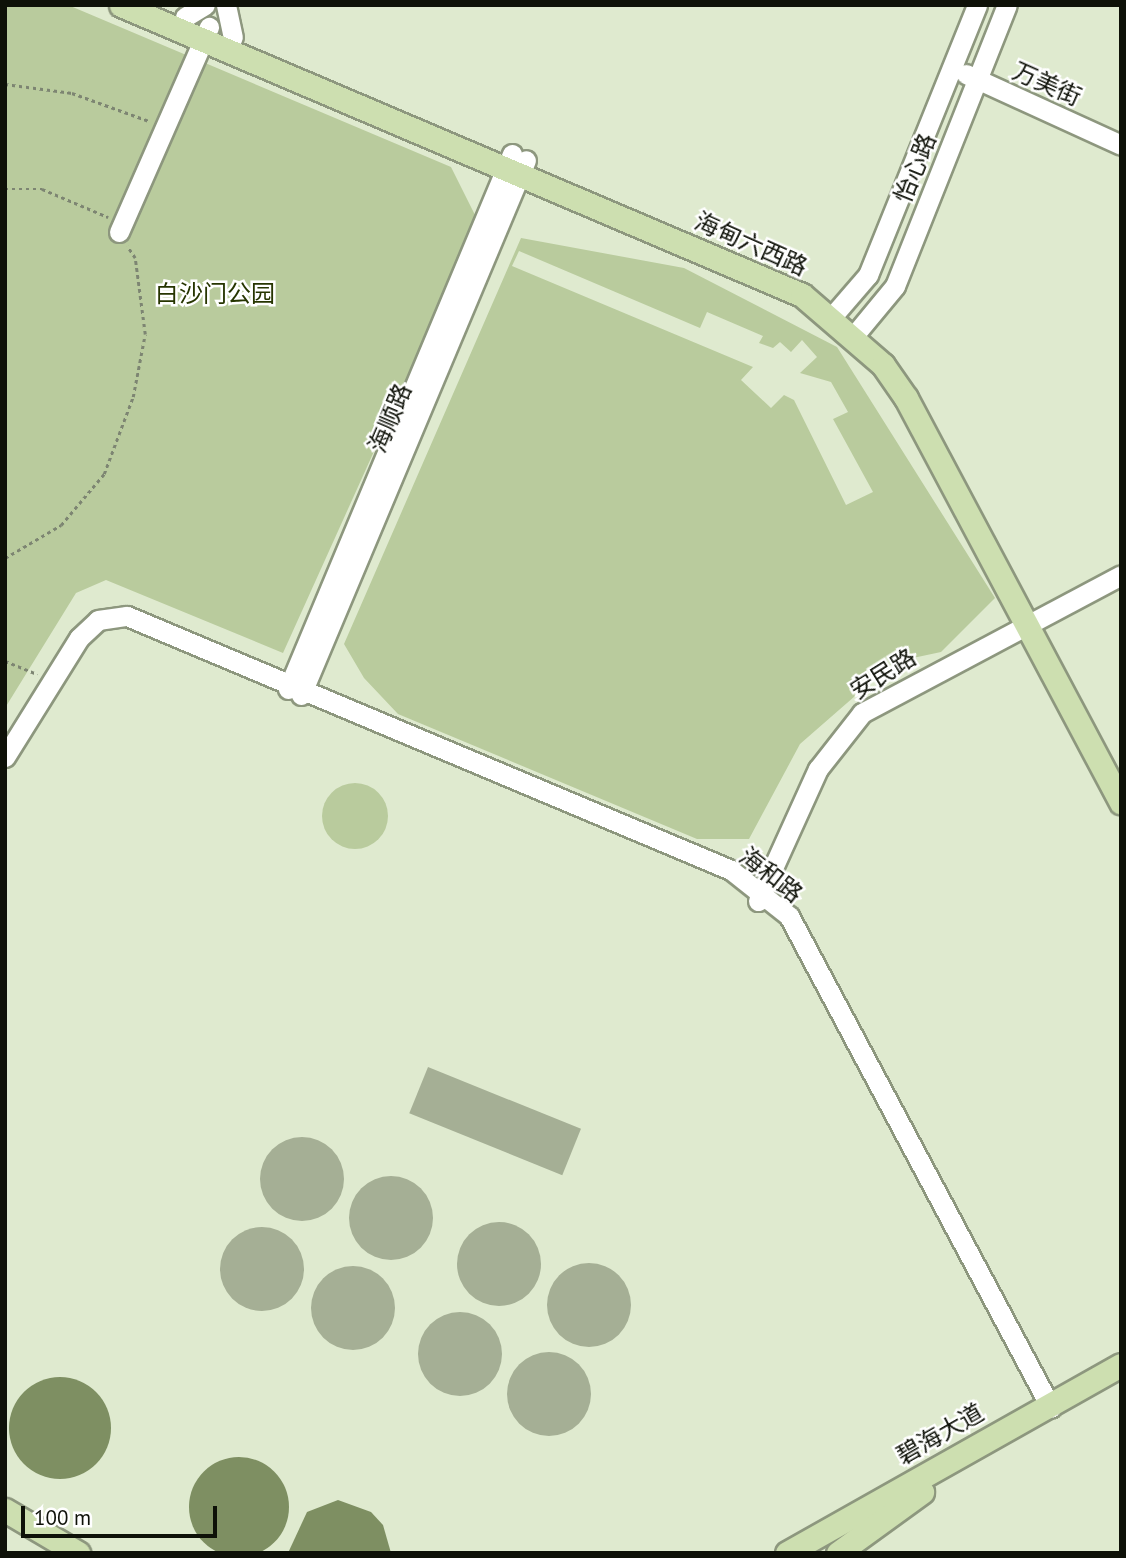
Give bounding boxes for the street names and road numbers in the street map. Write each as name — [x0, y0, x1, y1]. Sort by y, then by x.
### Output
street label: 万美街 — [1008, 56, 1086, 112]
street label: 怡心路 — [888, 129, 942, 207]
street label: 海甸六西路 — [690, 206, 812, 282]
street label: 海顺路 — [363, 379, 417, 457]
street label: 安民路 — [845, 643, 921, 705]
street label: 海和路 — [734, 841, 808, 909]
street label: 碧海大道 — [891, 1398, 989, 1470]

